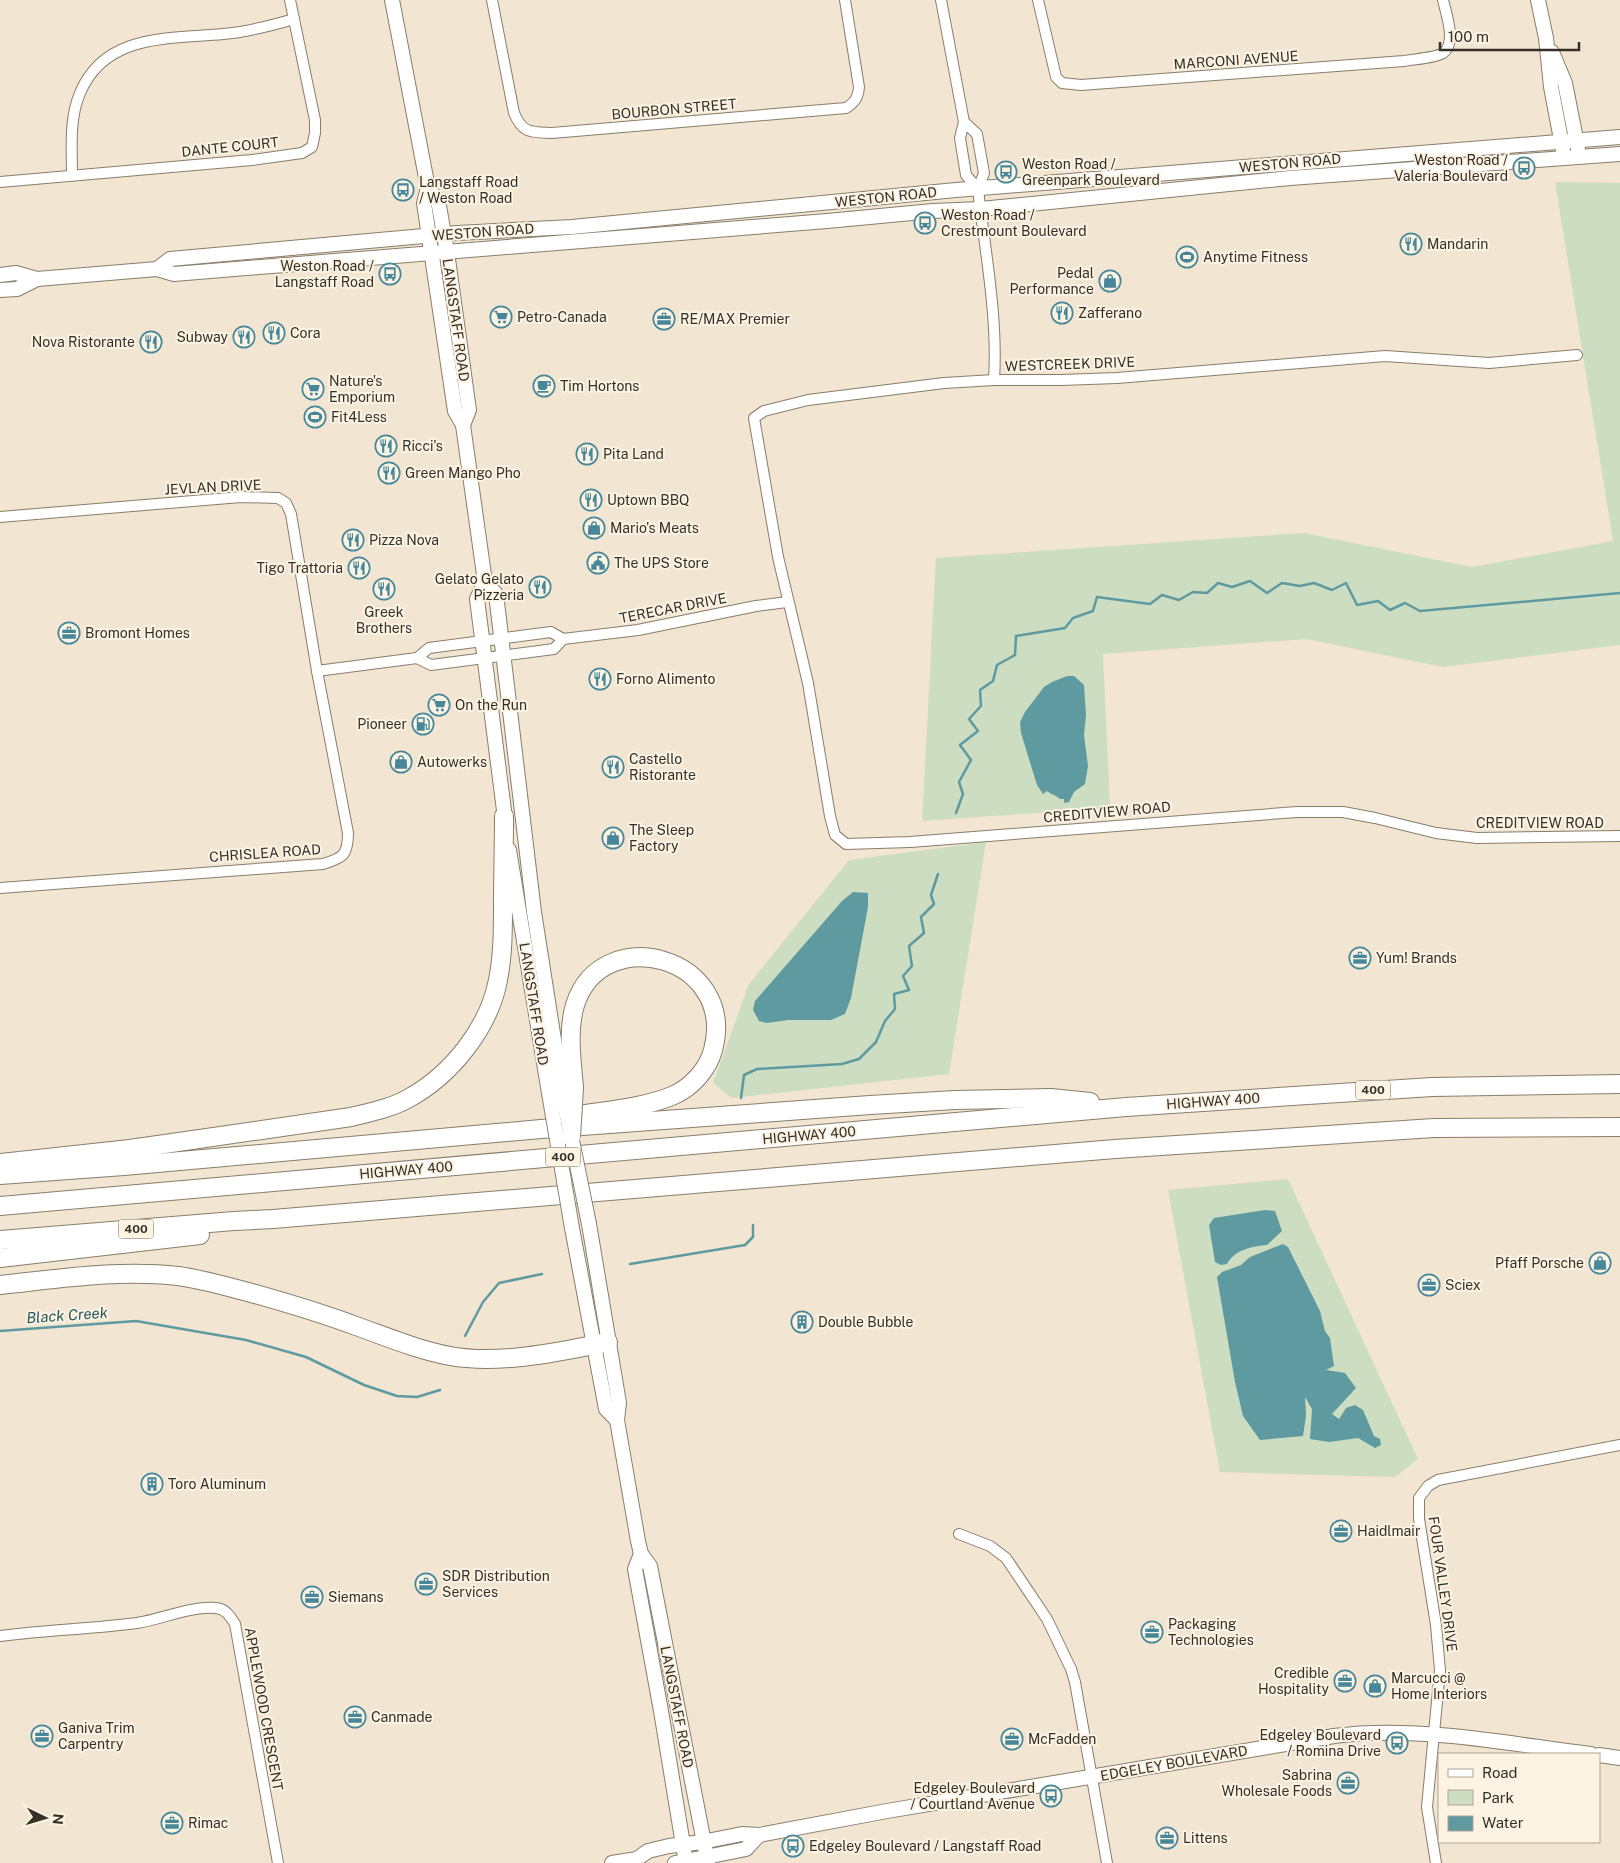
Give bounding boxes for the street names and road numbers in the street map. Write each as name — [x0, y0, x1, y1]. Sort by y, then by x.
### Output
street label: MARCONI AVENUE — [1173, 48, 1299, 72]
street label: BOURBON STREET — [611, 96, 737, 122]
street label: DANTE COURT — [181, 134, 279, 160]
street label: WESTON ROAD — [1238, 151, 1342, 175]
street label: WESTON ROAD — [834, 184, 938, 210]
street label: WESTON ROAD — [431, 220, 535, 244]
street label: LANGSTAFF ROAD — [439, 257, 473, 383]
street label: WESTCREEK DRIVE — [1005, 354, 1135, 374]
street label: JEVLAN DRIVE — [164, 476, 262, 498]
street label: TERECAR DRIVE — [618, 590, 728, 626]
street label: CREDITVIEW ROAD — [1043, 798, 1171, 826]
street label: CREDITVIEW ROAD — [1476, 815, 1604, 831]
street label: CHRISLEA ROAD — [209, 841, 321, 865]
street label: LANGSTAFF ROAD — [516, 942, 552, 1066]
road number: 400 — [1356, 1080, 1390, 1100]
street label: HIGHWAY 400 — [1166, 1090, 1260, 1112]
street label: HIGHWAY 400 — [762, 1123, 856, 1147]
road number: 400 — [546, 1148, 580, 1166]
street label: HIGHWAY 400 — [359, 1158, 453, 1182]
road number: 400 — [118, 1220, 154, 1238]
street label: FOUR VALLEY DRIVE — [1426, 1515, 1460, 1653]
street label: APPLEWOOD CRESCENT — [242, 1626, 286, 1792]
street label: LANGSTAFF ROAD — [657, 1645, 697, 1769]
street label: EDGELEY BOULEVARD — [1099, 1742, 1249, 1784]

